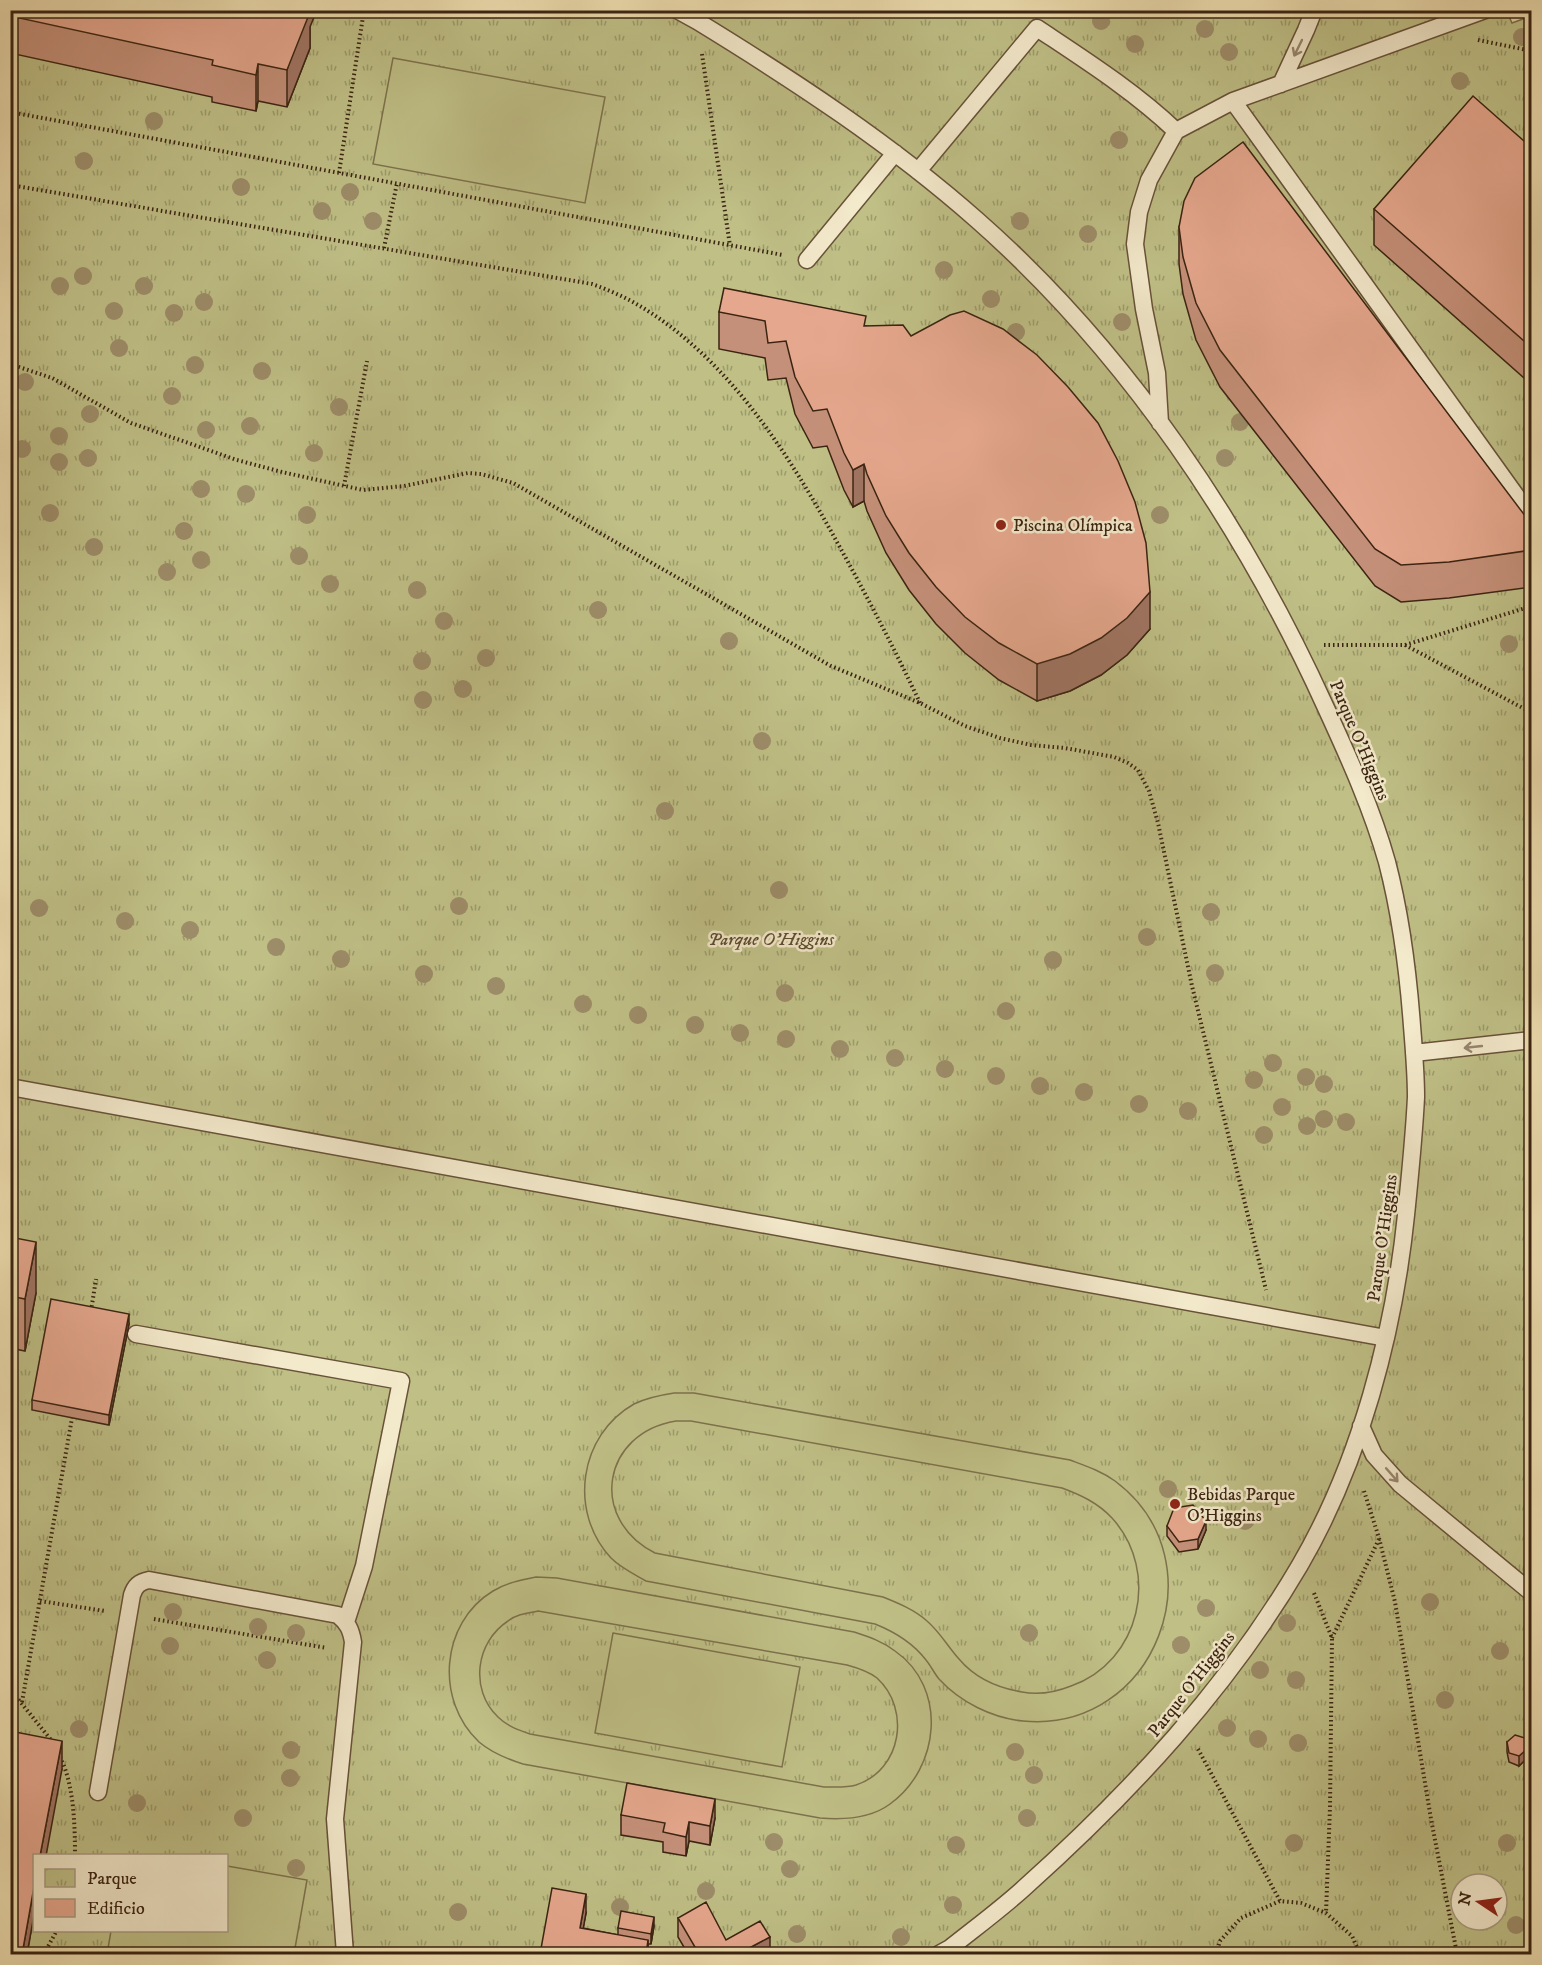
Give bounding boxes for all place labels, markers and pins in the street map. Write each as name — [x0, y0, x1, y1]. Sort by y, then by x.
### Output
place label: Piscina Olímpica — [1013, 515, 1133, 537]
marker: Piscina Olímpica — [994, 518, 1008, 532]
place label: Bebidas Parque O'Higgins — [1187, 1484, 1295, 1527]
marker: Bebidas Parque O'Higgins — [1168, 1497, 1182, 1511]

